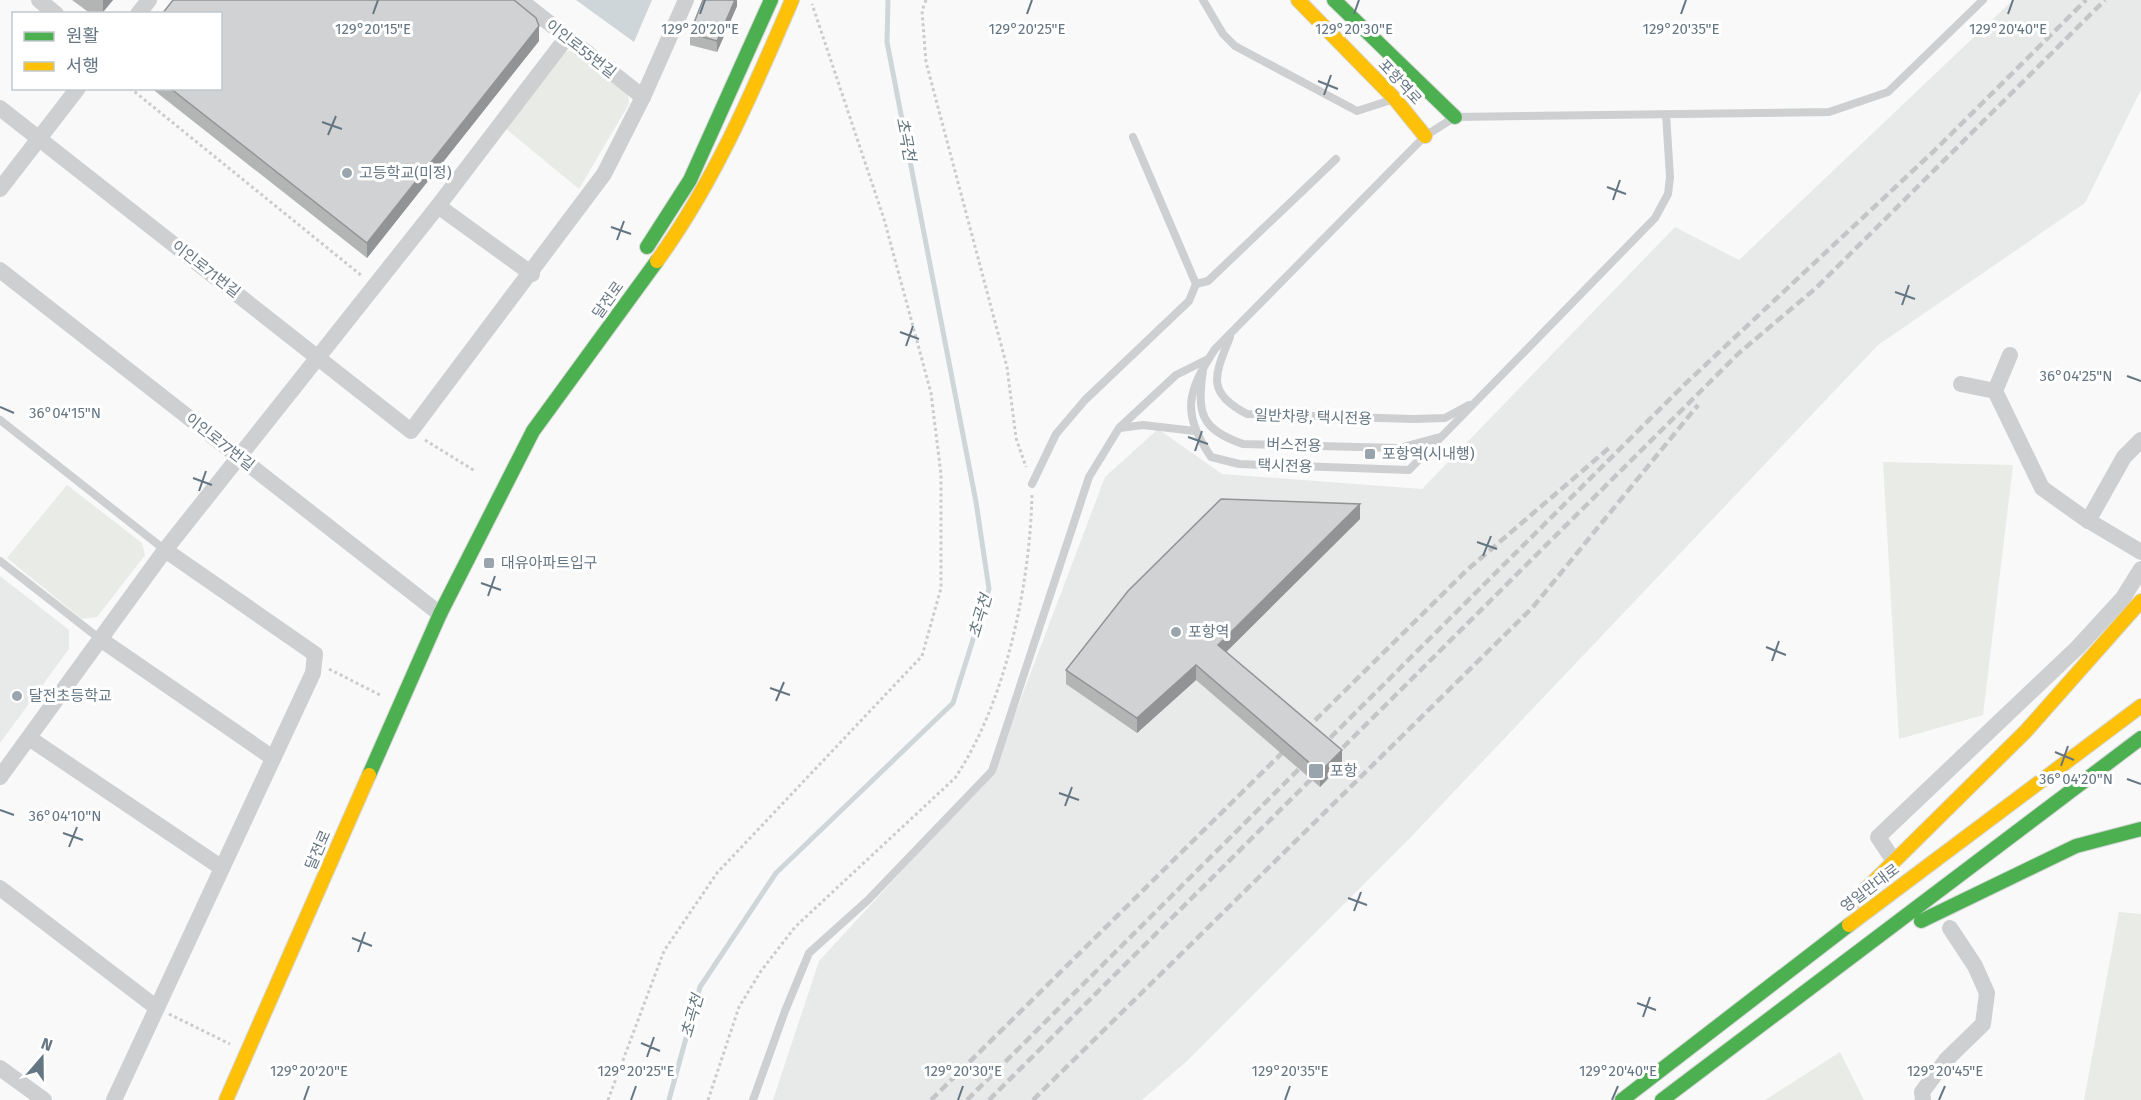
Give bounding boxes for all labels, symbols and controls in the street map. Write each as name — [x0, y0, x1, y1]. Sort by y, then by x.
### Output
legend — [12, 12, 222, 90]
street label: 이인로55번길 — [542, 16, 620, 82]
text: 129°20'15"E — [335, 20, 411, 38]
text: 129°20'20"E — [661, 20, 739, 38]
text: 129°20'25"E — [989, 20, 1065, 38]
text: 129°20'30"E — [1315, 20, 1393, 38]
text: 129°20'35"E — [1643, 20, 1719, 38]
text: 129°20'40"E — [1969, 20, 2047, 38]
text: 원활 — [66, 25, 99, 47]
text: 서행 — [66, 55, 99, 77]
street label: 포항역로 — [1375, 56, 1425, 108]
water label: 초곡천 — [892, 116, 920, 165]
place label: 고등학교(미정) — [359, 164, 452, 182]
marker: 고등학교(미정) — [340, 166, 354, 180]
street label: 이인로71번길 — [168, 237, 244, 301]
street label: 달전로 — [589, 278, 627, 322]
text: 36°04'25"N — [2040, 367, 2112, 385]
text: 36°04'15"N — [29, 404, 101, 422]
street label: 일반차량, 택시전용 — [1254, 406, 1372, 428]
street label: 이인로77번길 — [182, 410, 258, 474]
street label: 버스전용 — [1266, 435, 1322, 455]
place label: 포항역(시내행) — [1382, 445, 1475, 463]
marker: 포항역(시내행) — [1363, 447, 1377, 461]
street label: 택시전용 — [1257, 456, 1313, 476]
place label: 대유아파트입구 — [501, 554, 598, 572]
marker: 대유아파트입구 — [482, 556, 496, 570]
water label: 초곡천 — [964, 590, 996, 640]
place label: 포항역 — [1188, 623, 1229, 641]
marker: 포항역 — [1169, 625, 1183, 639]
place label: 달전초등학교 — [29, 687, 112, 705]
marker: 달전초등학교 — [10, 689, 24, 703]
marker: 포항 — [1307, 762, 1325, 780]
place label: 포항 — [1330, 762, 1358, 780]
text: 36°04'20"N — [2039, 770, 2113, 788]
text: 36°04'10"N — [28, 807, 102, 825]
street label: 달전로 — [301, 827, 335, 873]
street label: 영일만대로 — [1837, 860, 1903, 916]
water label: 초곡천 — [677, 990, 708, 1040]
north arrow — [12, 1028, 72, 1088]
text: N — [39, 1034, 55, 1055]
text: 129°20'20"E — [270, 1062, 348, 1080]
text: 129°20'25"E — [598, 1062, 674, 1080]
text: 129°20'30"E — [924, 1062, 1002, 1080]
text: 129°20'35"E — [1252, 1062, 1328, 1080]
text: 129°20'40"E — [1579, 1062, 1657, 1080]
text: 129°20'45"E — [1907, 1062, 1983, 1080]

